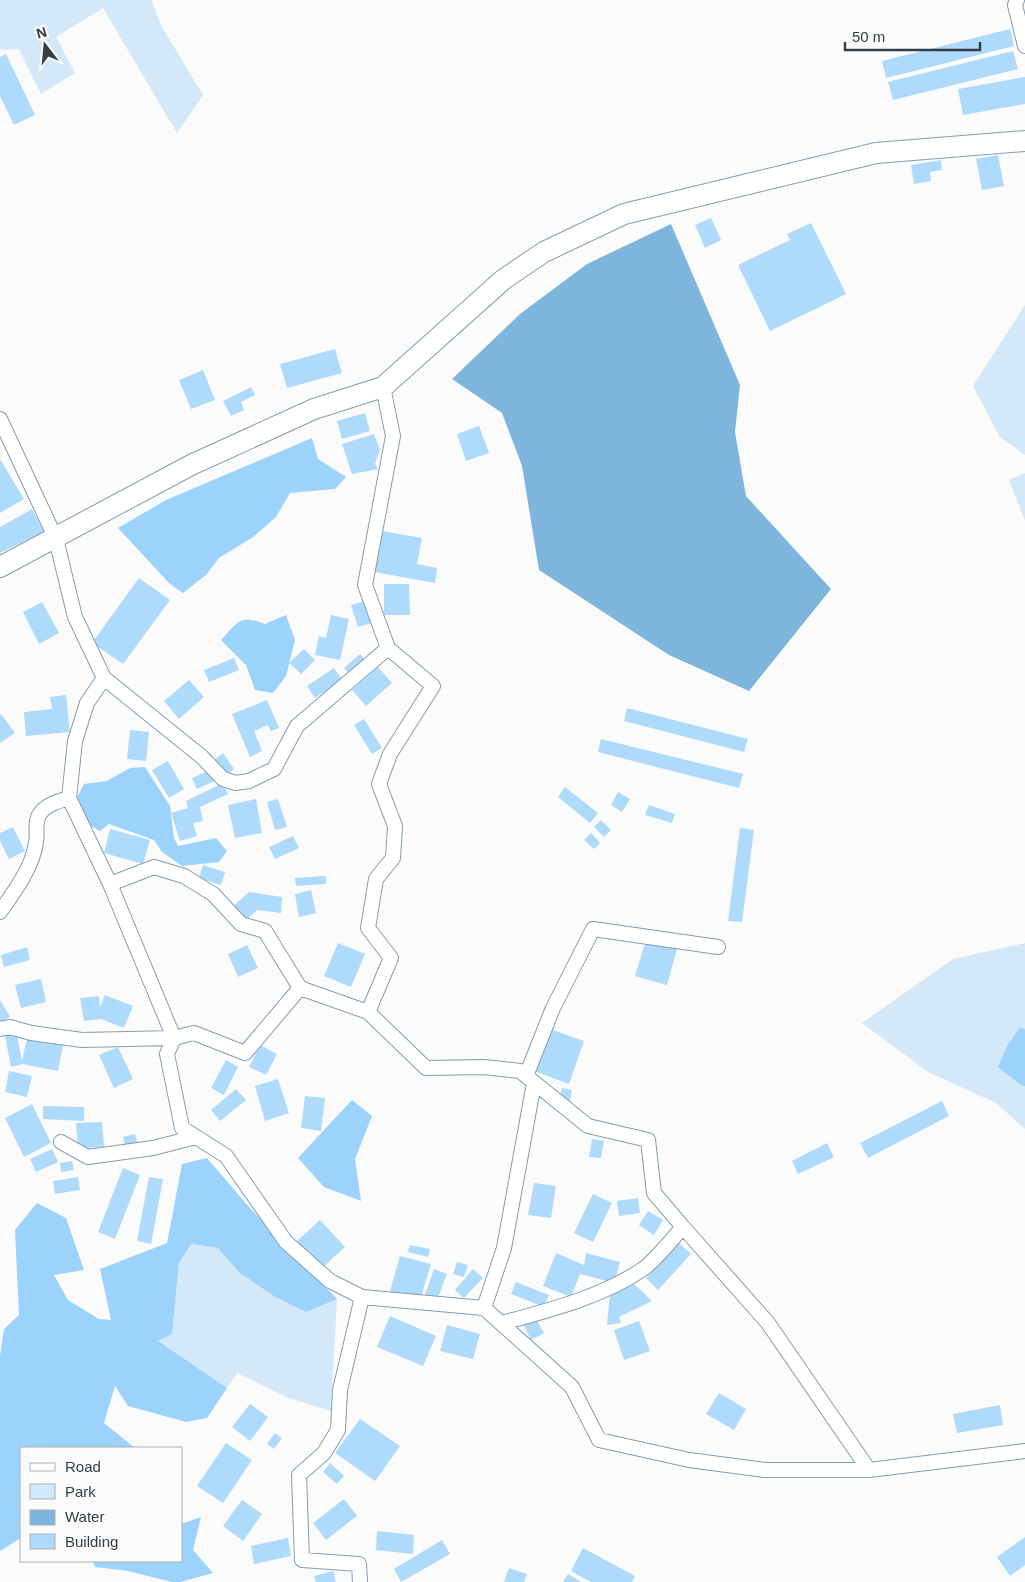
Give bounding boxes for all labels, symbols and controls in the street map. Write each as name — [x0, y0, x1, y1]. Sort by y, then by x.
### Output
north arrow — [20, 20, 70, 70]
scale bar — [845, 20, 980, 52]
text: N — [34, 23, 48, 42]
text: 50 m — [852, 28, 885, 45]
legend — [20, 1447, 182, 1562]
text: Road — [65, 1458, 101, 1475]
text: Park — [65, 1483, 96, 1500]
text: Water — [65, 1508, 104, 1525]
text: Building — [65, 1533, 118, 1550]

